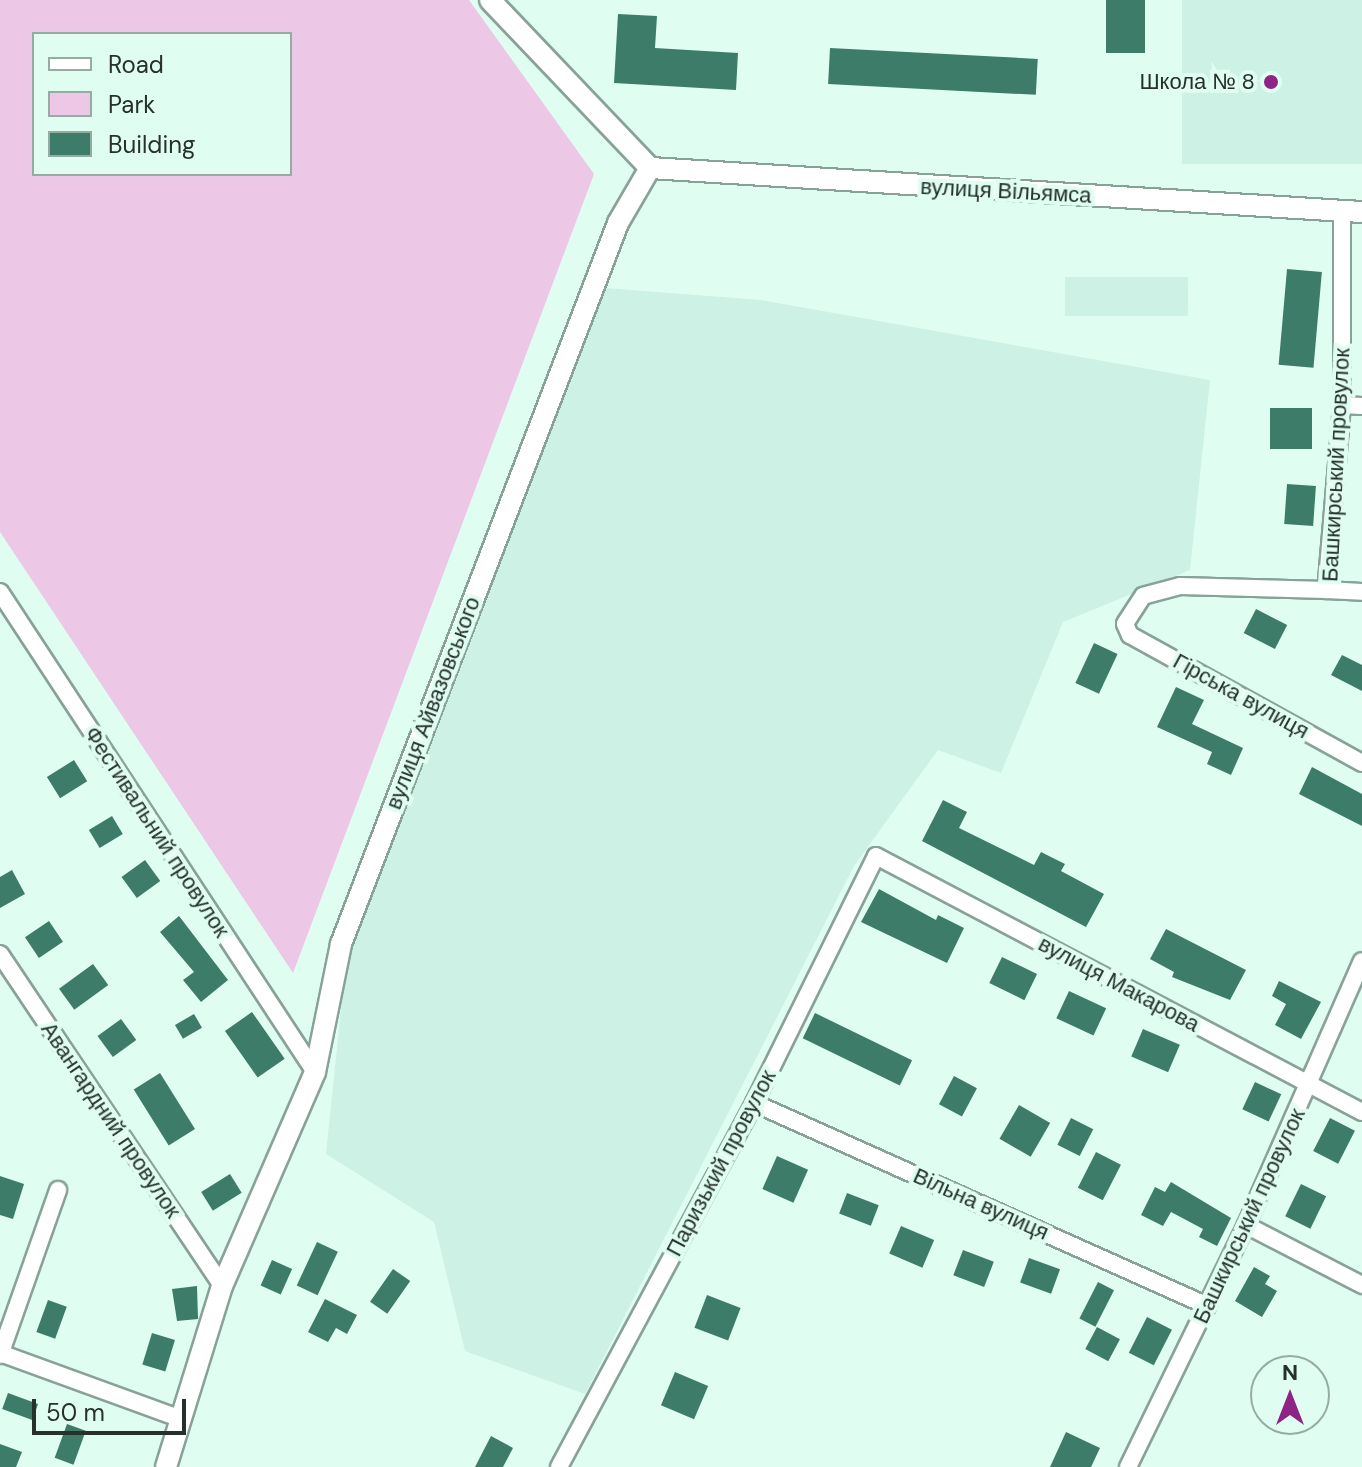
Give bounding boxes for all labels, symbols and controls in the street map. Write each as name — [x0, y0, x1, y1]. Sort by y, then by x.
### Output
legend — [32, 32, 292, 176]
text: Road — [108, 49, 164, 80]
place label: Школа № 8 — [1139, 69, 1255, 95]
marker: Школа № 8 — [1262, 73, 1280, 91]
text: Park — [108, 89, 155, 120]
text: Building — [108, 129, 195, 160]
street label: вулиця Вільямса — [920, 173, 1092, 209]
street label: Башкирський провулок — [1317, 347, 1355, 583]
street label: вулиця Айвазовського — [380, 593, 486, 813]
street label: Гірська вулиця — [1169, 648, 1313, 744]
street label: Фестивальний провулок — [79, 722, 235, 942]
street label: вулиця Макарова — [1034, 930, 1204, 1038]
street label: Авангардний провулок — [36, 1017, 186, 1223]
street label: Паризький провулок — [661, 1065, 781, 1261]
street label: Башкирський провулок — [1188, 1104, 1310, 1328]
street label: Вільна вулиця — [909, 1162, 1053, 1246]
north arrow — [1250, 1355, 1330, 1435]
text: N — [1282, 1358, 1298, 1387]
scale bar — [36, 1383, 190, 1433]
text: 50 m — [46, 1397, 105, 1428]

